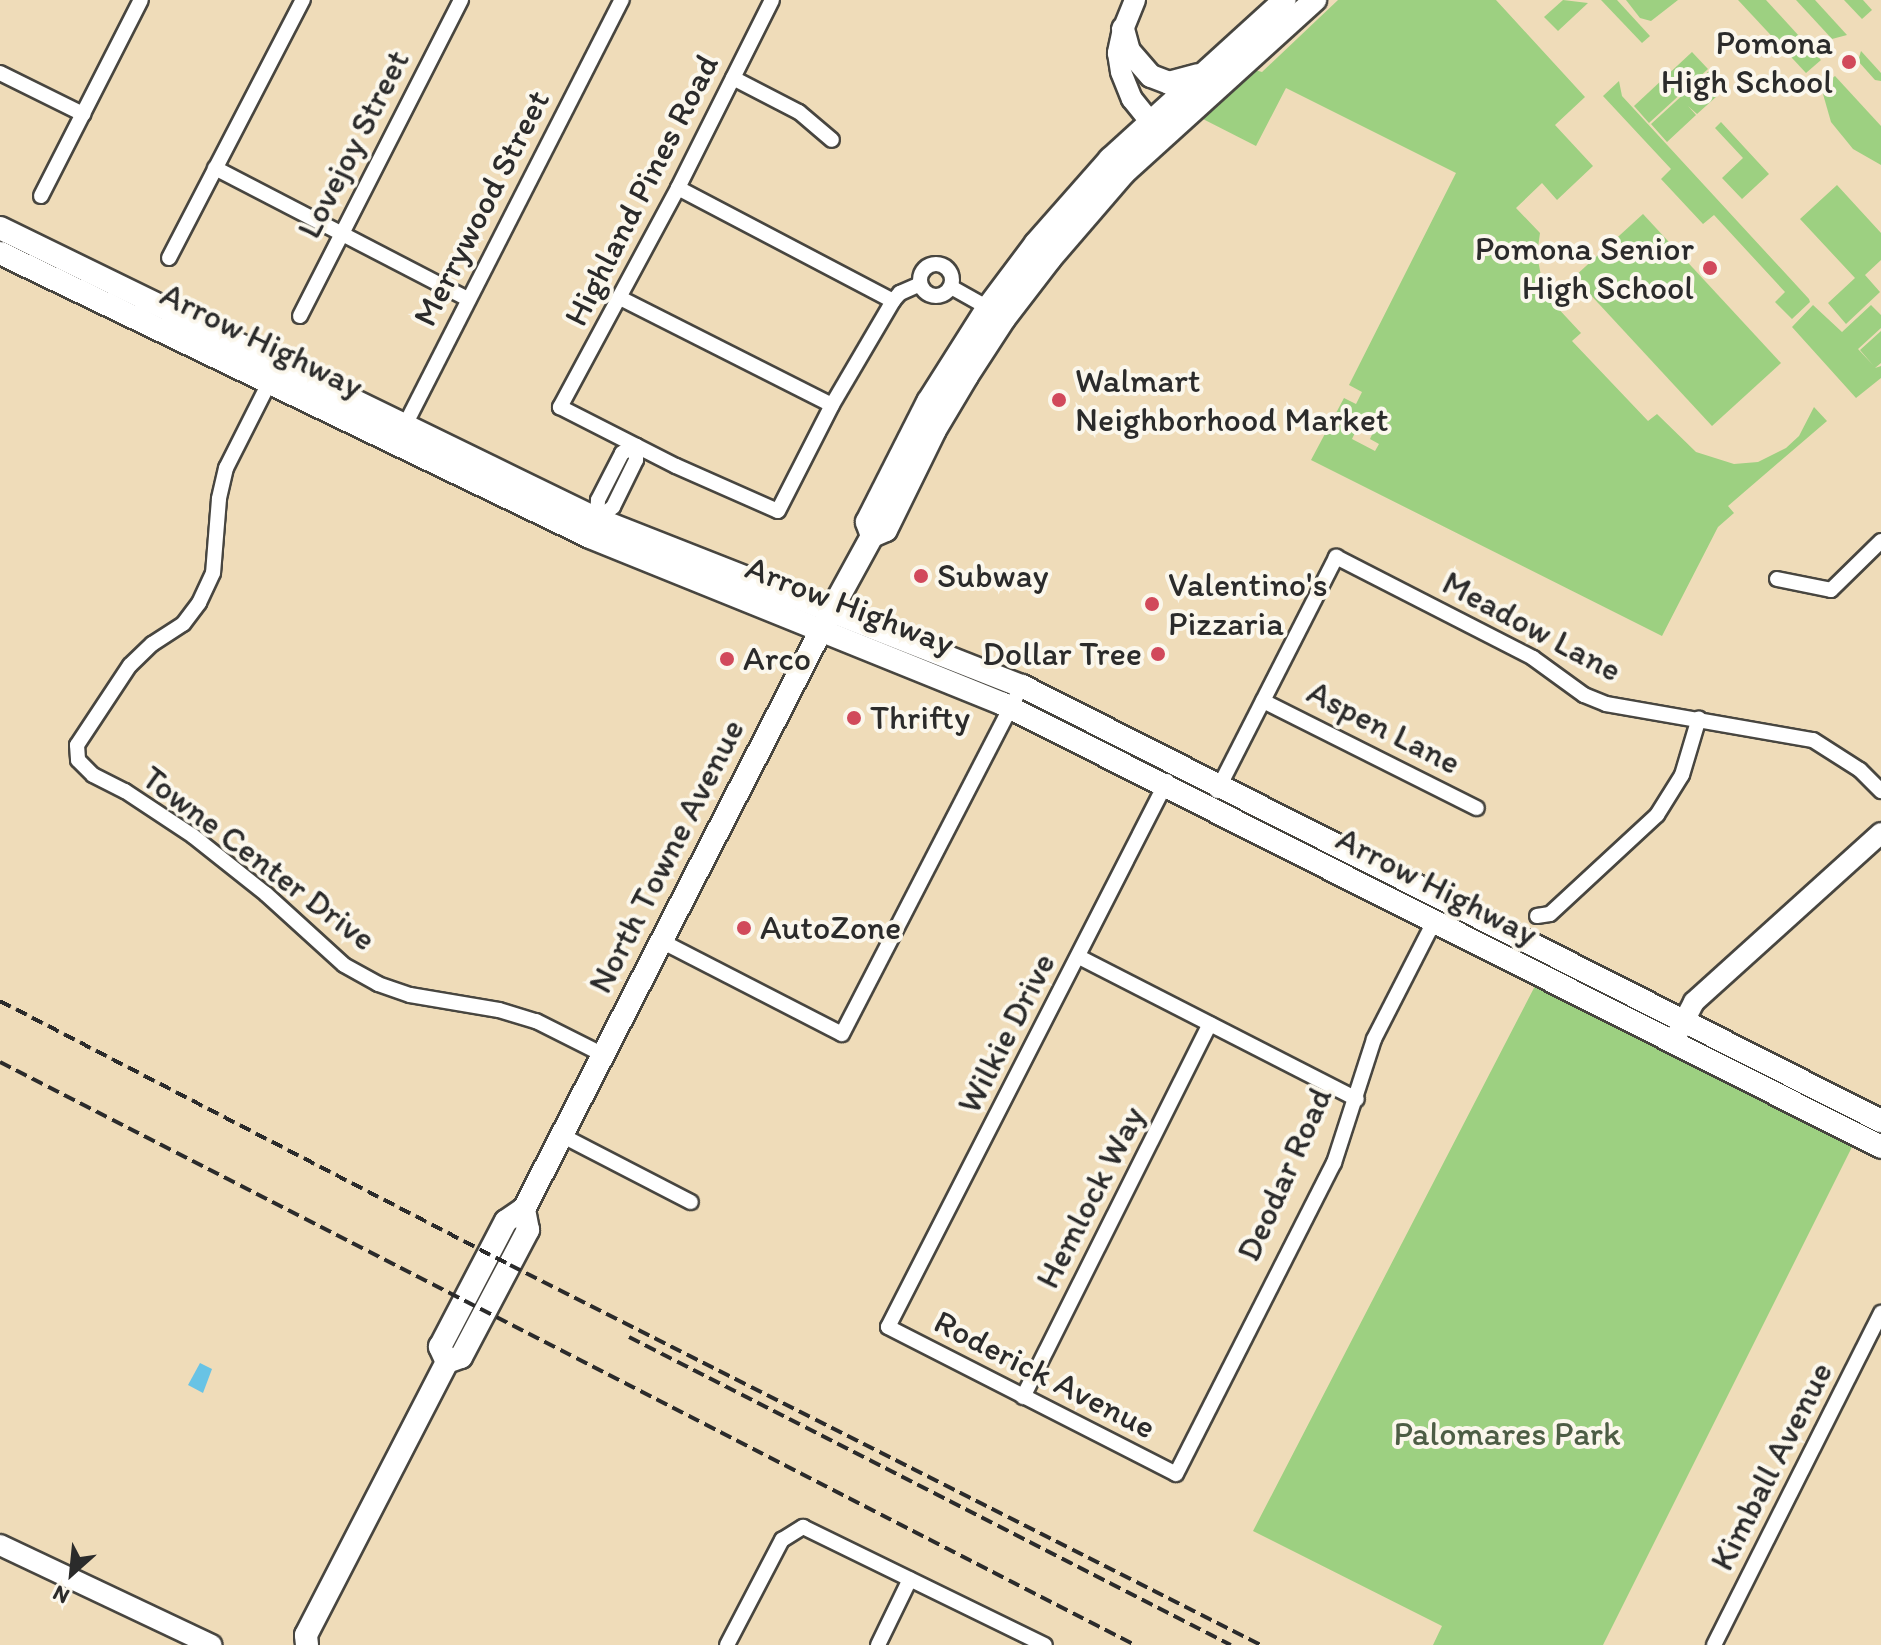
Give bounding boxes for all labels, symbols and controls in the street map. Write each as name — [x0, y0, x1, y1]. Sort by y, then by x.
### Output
place label: Pomona High School — [1662, 22, 1833, 102]
street label: Lovejoy Street — [288, 43, 418, 245]
street label: Highland Pines Road — [555, 48, 727, 332]
marker: Pomona High School — [1840, 53, 1858, 71]
street label: Merrywood Street — [404, 83, 558, 333]
place label: Pomona Senior High School — [1476, 228, 1694, 308]
marker: Pomona Senior High School — [1701, 259, 1719, 277]
street label: Arrow Highway — [155, 274, 369, 406]
place label: Walmart Neighborhood Market — [1075, 360, 1389, 440]
marker: Walmart Neighborhood Market — [1050, 391, 1068, 409]
street label: Arrow Highway — [740, 547, 960, 663]
place label: Subway — [937, 556, 1049, 596]
street label: Meadow Lane — [1436, 562, 1628, 690]
place label: Valentino's Pizzaria — [1168, 564, 1328, 644]
marker: Subway — [912, 567, 930, 585]
marker: Valentino's Pizzaria — [1143, 595, 1161, 613]
place label: Dollar Tree — [982, 634, 1142, 674]
place label: Arco — [743, 639, 811, 679]
marker: Dollar Tree — [1149, 645, 1167, 663]
marker: Arco — [718, 650, 736, 668]
street label: Aspen Lane — [1300, 671, 1468, 783]
place label: Thrifty — [870, 698, 970, 738]
marker: Thrifty — [845, 709, 863, 727]
street label: North Towne Avenue — [580, 715, 752, 997]
street label: Towne Center Drive — [134, 757, 384, 959]
street label: Arrow Highway — [1330, 818, 1544, 954]
place label: AutoZone — [760, 908, 901, 948]
marker: AutoZone — [735, 919, 753, 937]
street label: Wilkie Drive — [948, 946, 1064, 1120]
street label: Deodar Road — [1228, 1081, 1340, 1267]
street label: Hemlock Way — [1027, 1100, 1153, 1294]
street label: Roderick Avenue — [928, 1301, 1162, 1447]
street label: Kimball Avenue — [1701, 1356, 1841, 1576]
park label: Palomares Park — [1393, 1414, 1621, 1454]
north arrow — [32, 1533, 112, 1613]
text: N — [48, 1579, 74, 1610]

